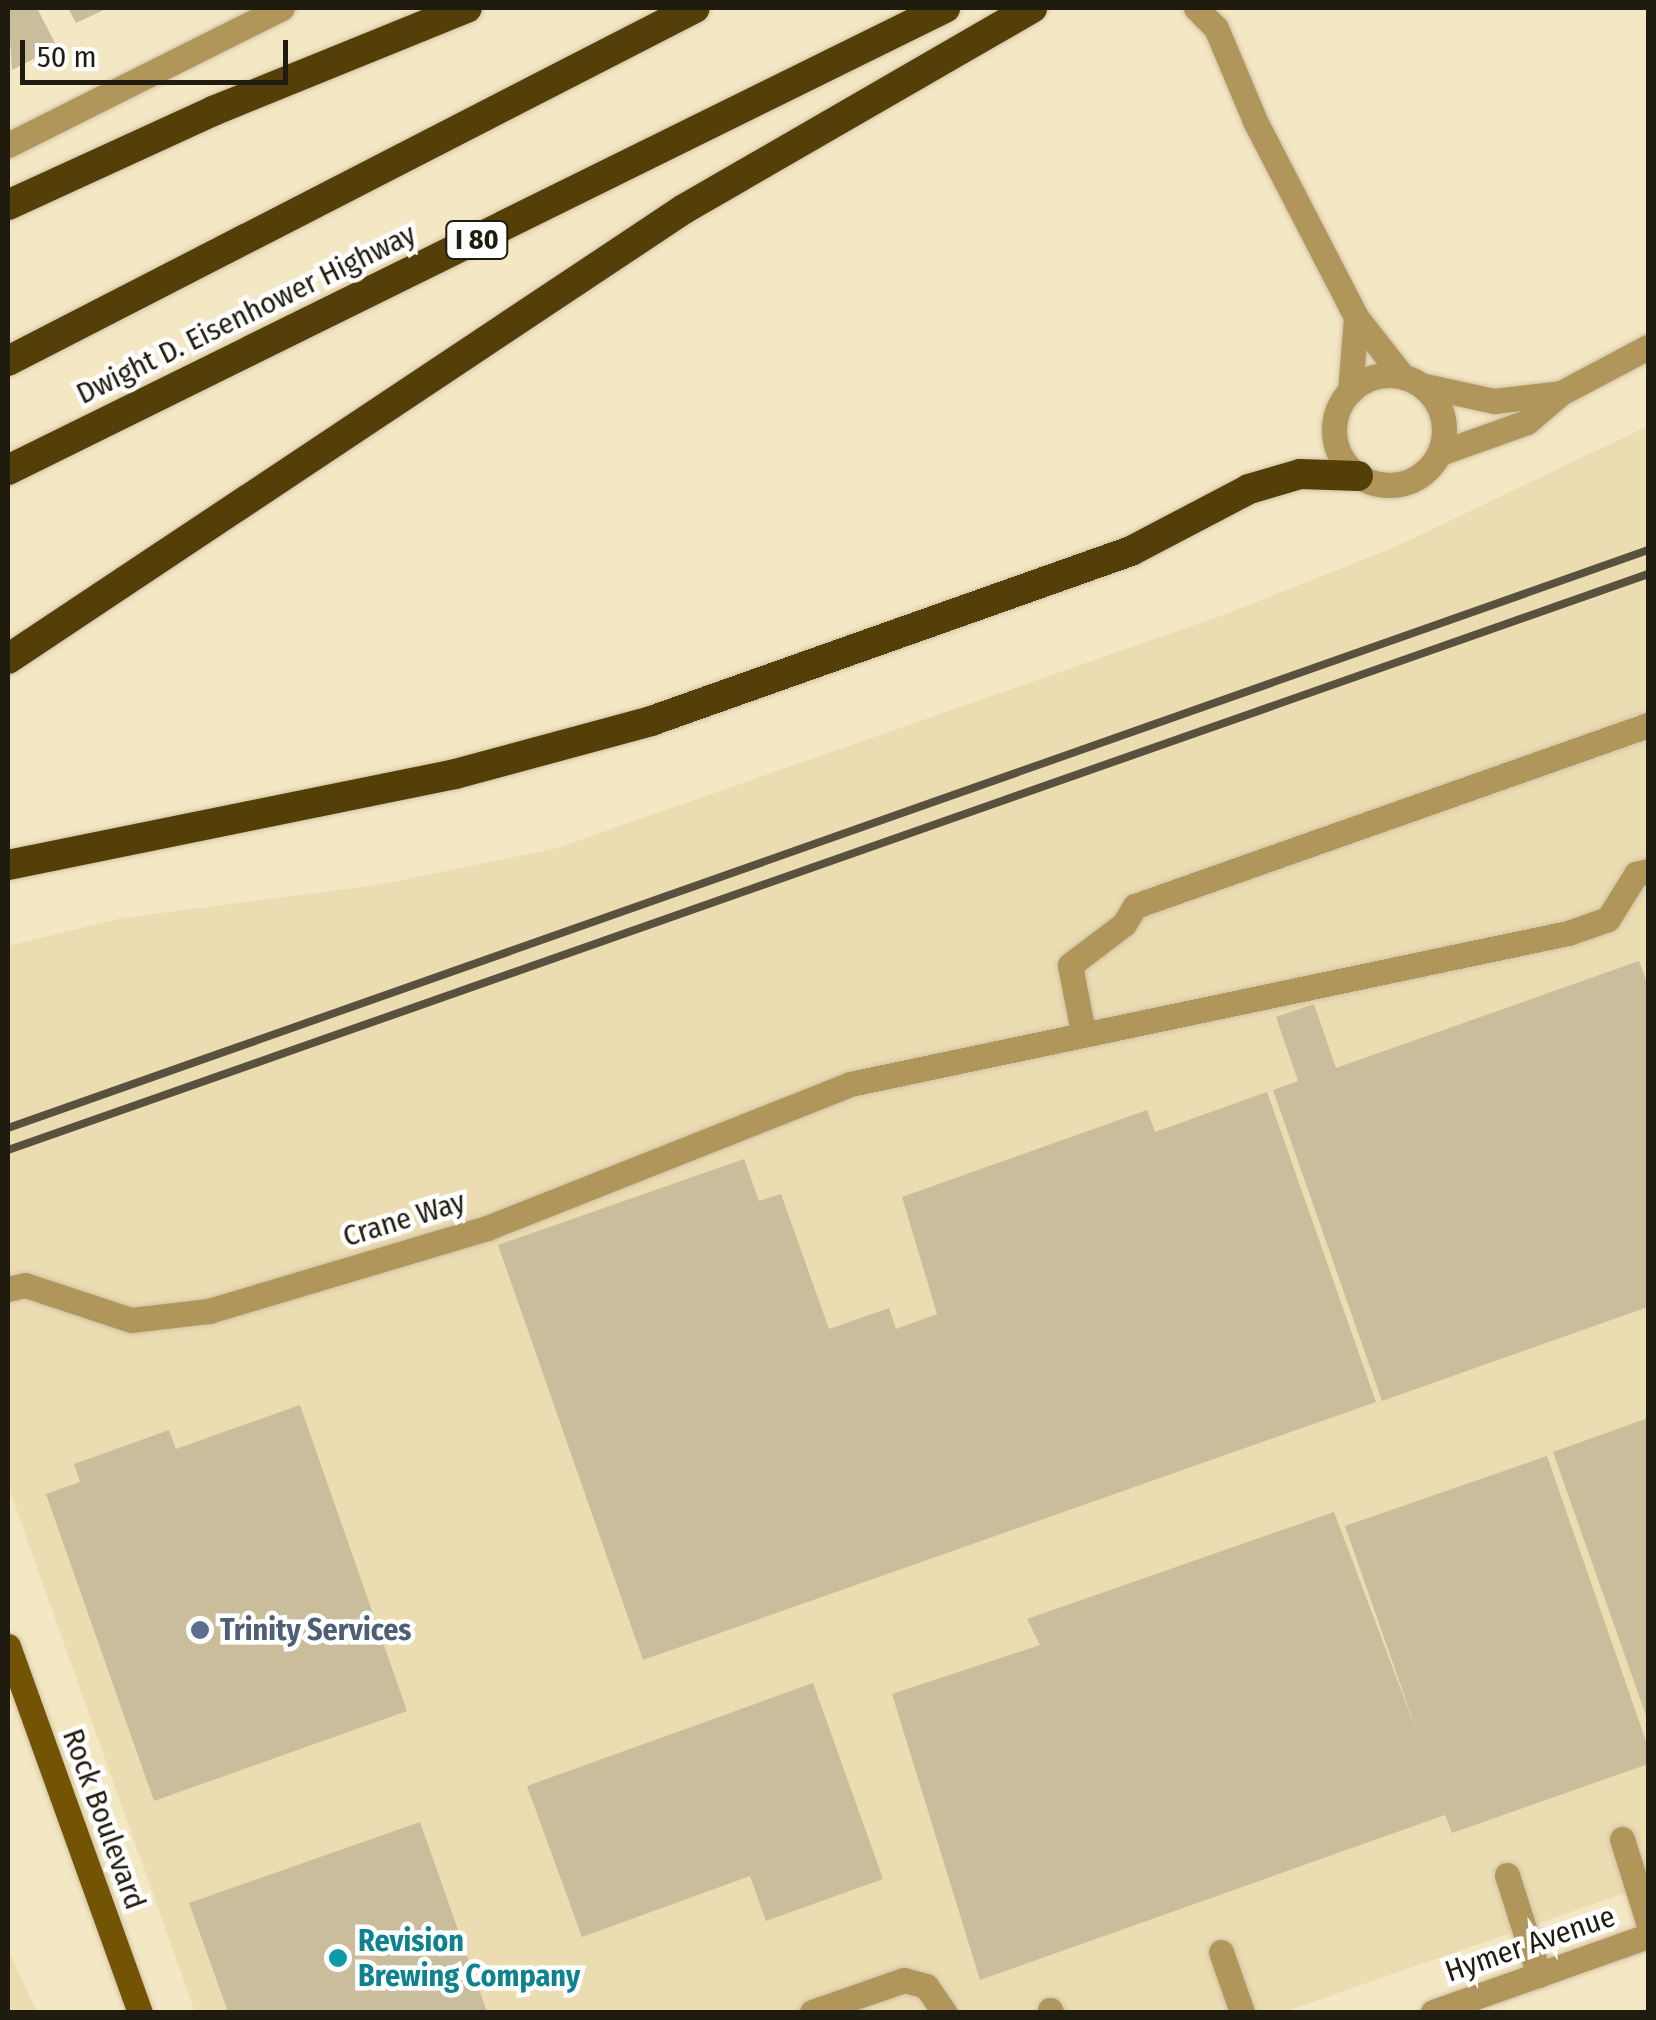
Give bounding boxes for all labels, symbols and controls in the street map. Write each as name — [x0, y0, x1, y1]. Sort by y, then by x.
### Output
scale bar — [25, 20, 292, 82]
text: 50 m — [37, 39, 97, 75]
street label: Dwight D. Eisenhower Highway — [71, 216, 421, 412]
road number: I 80 — [444, 217, 510, 263]
street label: Crane Way — [339, 1183, 469, 1255]
place label: Trinity Services — [220, 1612, 411, 1648]
marker: Trinity Services — [189, 1619, 211, 1641]
street label: Rock Boulevard — [55, 1724, 153, 1914]
street label: Hymer Avenue — [1440, 1898, 1620, 1990]
place label: Revision Brewing Company — [358, 1923, 580, 1994]
marker: Revision Brewing Company — [327, 1947, 349, 1969]

